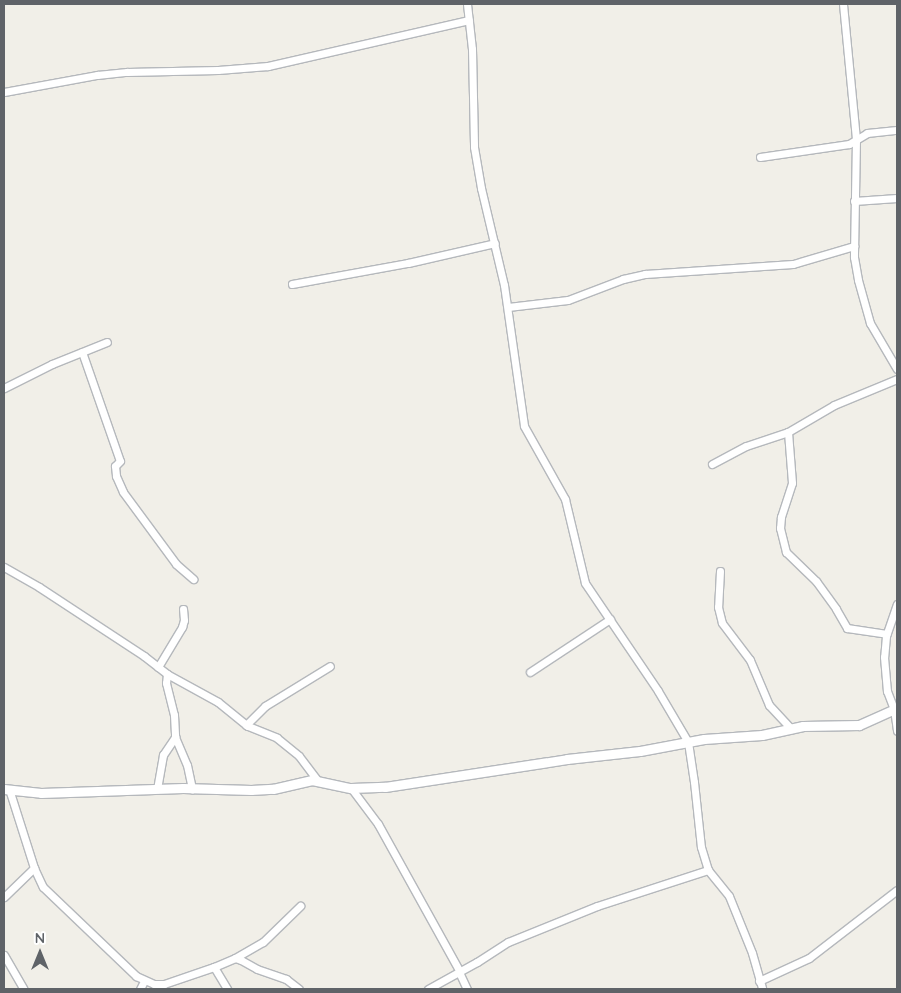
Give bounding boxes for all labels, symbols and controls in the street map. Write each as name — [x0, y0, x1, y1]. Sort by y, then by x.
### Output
north arrow — [15, 928, 65, 978]
text: N — [35, 929, 45, 947]

